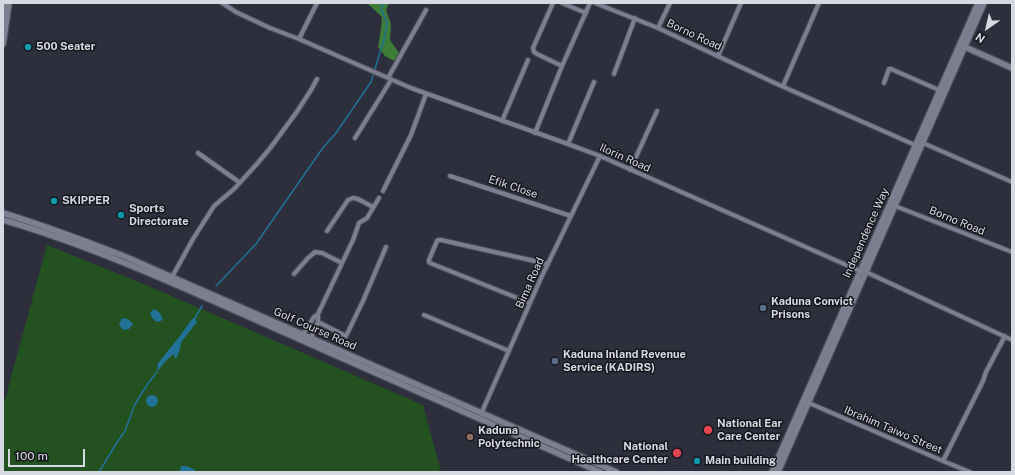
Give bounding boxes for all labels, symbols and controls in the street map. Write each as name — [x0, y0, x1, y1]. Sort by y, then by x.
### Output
north arrow — [967, 8, 1007, 48]
street label: Borno Road — [664, 17, 724, 53]
text: N — [973, 31, 987, 45]
place label: 500 Seater — [36, 40, 95, 54]
marker: 500 Seater — [23, 42, 33, 52]
street label: Ilorin Road — [597, 141, 653, 175]
street label: Efik Close — [487, 173, 539, 201]
street label: Independence Way — [840, 186, 892, 280]
place label: SKIPPER — [62, 194, 110, 208]
marker: SKIPPER — [49, 196, 59, 206]
place label: Sports Directorate — [129, 202, 188, 228]
street label: Borno Road — [927, 204, 987, 238]
marker: Sports Directorate — [116, 210, 126, 220]
street label: Bima Road — [513, 255, 547, 311]
place label: Kaduna Convict Prisons — [771, 295, 853, 321]
marker: Kaduna Convict Prisons — [758, 303, 768, 313]
street label: Golf Course Road — [271, 305, 359, 353]
place label: Kaduna Inland Revenue Service (KADIRS) — [563, 348, 686, 374]
marker: Kaduna Inland Revenue Service (KADIRS) — [550, 356, 560, 366]
street label: Ibrahim Taiwo Street — [842, 403, 944, 457]
place label: National Ear Care Center — [717, 417, 782, 443]
place label: Kaduna Polytechnic — [478, 424, 540, 450]
marker: National Ear Care Center — [702, 424, 714, 436]
marker: Kaduna Polytechnic — [465, 432, 475, 442]
place label: National Healthcare Center — [571, 440, 668, 466]
scale bar — [10, 441, 87, 467]
marker: National Healthcare Center — [671, 447, 683, 459]
text: 100 m — [15, 449, 48, 463]
place label: Main building — [705, 454, 776, 468]
marker: Main building — [692, 456, 702, 466]

